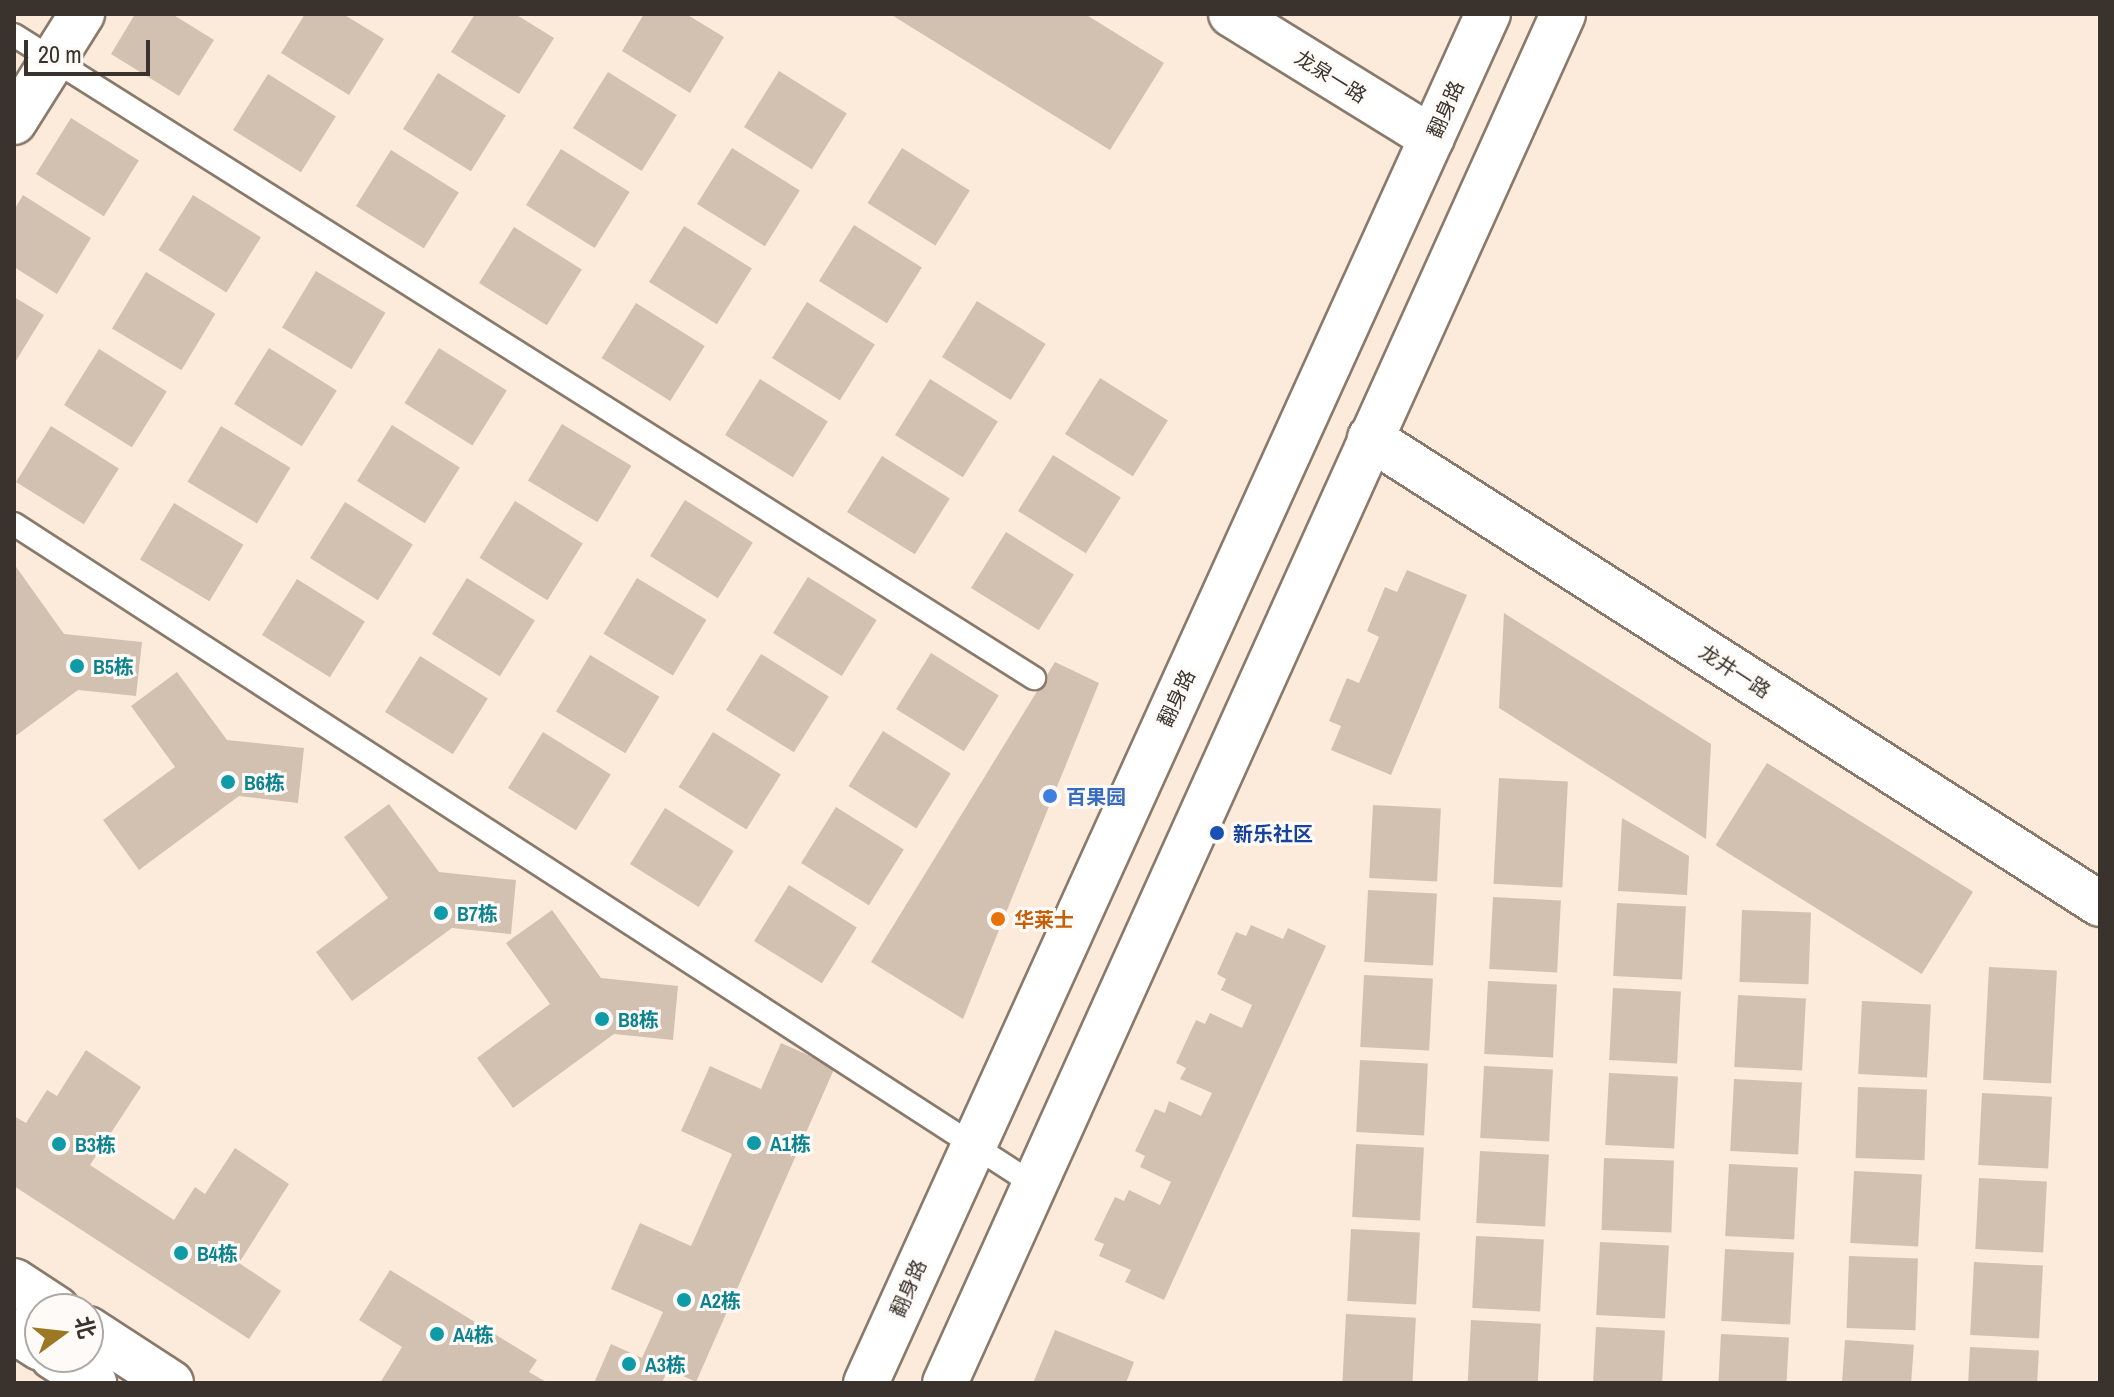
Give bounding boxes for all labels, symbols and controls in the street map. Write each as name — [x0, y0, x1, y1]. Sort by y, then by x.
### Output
scale bar — [28, 24, 154, 74]
text: 20 m — [38, 38, 82, 70]
street label: 龙泉一路 — [1291, 45, 1371, 107]
street label: 翻身路 — [1422, 77, 1468, 141]
street label: 龙井一路 — [1695, 639, 1775, 703]
place label: B5栋 — [93, 654, 134, 678]
marker: B5栋 — [68, 657, 86, 675]
street label: 翻身路 — [1152, 666, 1200, 730]
place label: B6栋 — [244, 770, 285, 794]
marker: B6栋 — [219, 773, 237, 791]
place label: 百果园 — [1066, 784, 1126, 808]
marker: 百果园 — [1041, 787, 1059, 805]
place label: 新乐社区 — [1233, 821, 1313, 845]
marker: 新乐社区 — [1208, 824, 1226, 842]
place label: B7栋 — [457, 901, 498, 925]
marker: B7栋 — [432, 904, 450, 922]
place label: 华莱士 — [1014, 907, 1074, 931]
marker: 华莱士 — [989, 910, 1007, 928]
place label: B8栋 — [618, 1007, 659, 1031]
marker: B8栋 — [593, 1010, 611, 1028]
place label: A1栋 — [770, 1131, 811, 1155]
place label: B3栋 — [75, 1132, 116, 1156]
marker: A1栋 — [745, 1134, 763, 1152]
marker: B3栋 — [50, 1135, 68, 1153]
place label: B4栋 — [197, 1241, 238, 1265]
marker: B4栋 — [172, 1244, 190, 1262]
street label: 翻身路 — [885, 1256, 931, 1320]
place label: A2栋 — [700, 1288, 741, 1312]
marker: A2栋 — [675, 1291, 693, 1309]
north arrow — [24, 1293, 104, 1373]
text: 北 — [68, 1313, 103, 1342]
place label: A4栋 — [453, 1322, 494, 1346]
marker: A4栋 — [428, 1325, 446, 1343]
place label: A3栋 — [645, 1352, 686, 1376]
marker: A3栋 — [620, 1355, 638, 1373]

